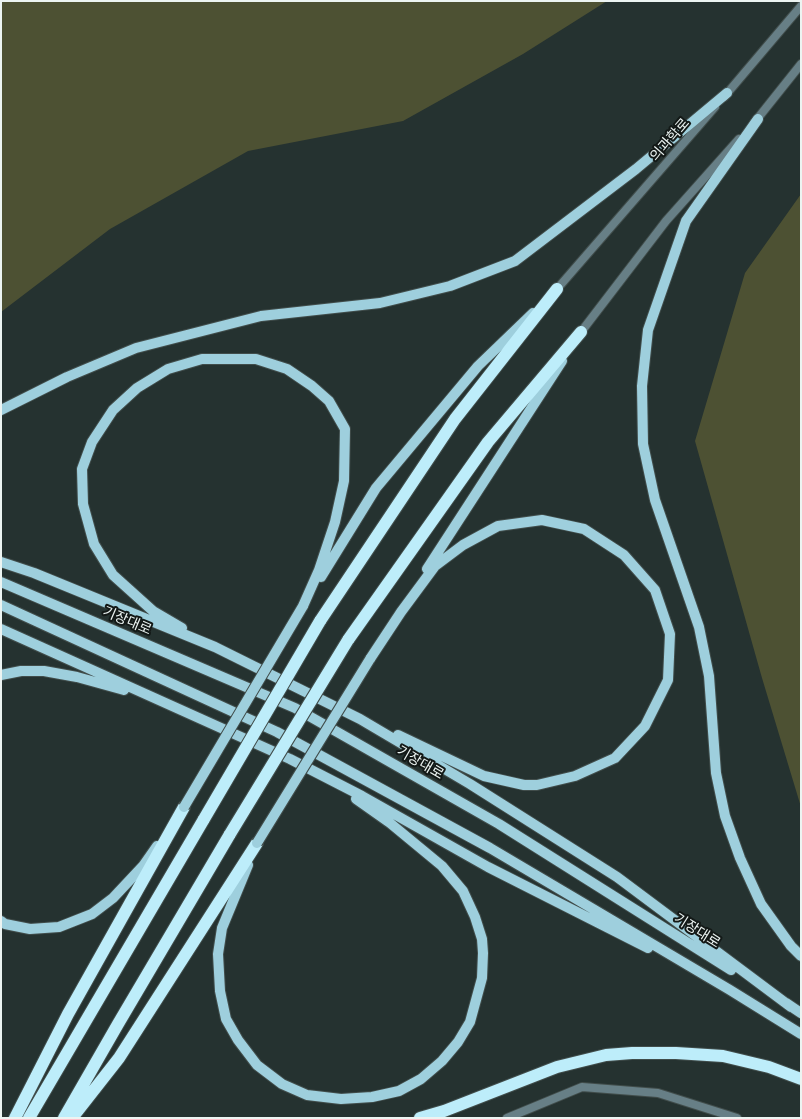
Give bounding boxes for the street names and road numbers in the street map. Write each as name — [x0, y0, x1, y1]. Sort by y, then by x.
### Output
street label: 의과학로 — [647, 115, 693, 165]
street label: 기장대로 — [100, 603, 154, 639]
street label: 기장대로 — [393, 743, 447, 783]
street label: 기장대로 — [671, 910, 723, 952]

